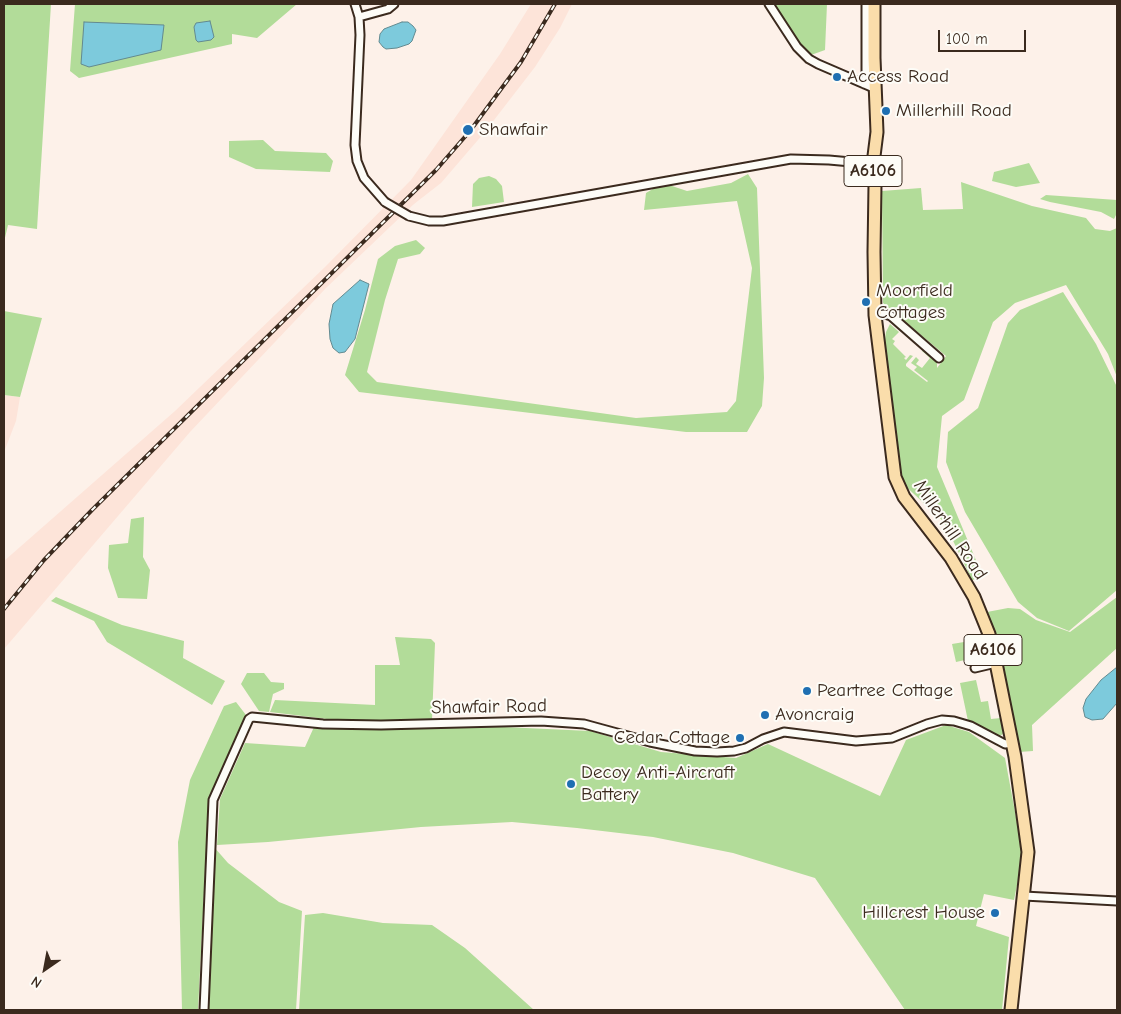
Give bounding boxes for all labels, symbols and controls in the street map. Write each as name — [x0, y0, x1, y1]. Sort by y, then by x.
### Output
scale bar — [941, 20, 1028, 52]
text: 100 m — [946, 30, 988, 48]
place label: Access Road — [847, 66, 949, 88]
marker: Access Road — [831, 71, 843, 83]
place label: Millerhill Road — [896, 100, 1012, 122]
marker: Millerhill Road — [880, 105, 892, 117]
place label: Shawfair — [479, 119, 547, 141]
marker: Shawfair — [461, 123, 475, 137]
road number: A6106 — [844, 156, 902, 187]
place label: Moorfield Cottages — [876, 280, 953, 324]
marker: Moorfield Cottages — [860, 296, 872, 308]
street label: Millerhill Road — [908, 476, 992, 584]
road number: A6106 — [964, 634, 1022, 666]
place label: Peartree Cottage — [817, 680, 953, 702]
marker: Peartree Cottage — [801, 685, 813, 697]
street label: Shawfair Road — [431, 695, 547, 719]
place label: Avoncraig — [775, 704, 855, 726]
marker: Avoncraig — [759, 709, 771, 721]
place label: Cedar Cottage — [614, 727, 730, 749]
marker: Cedar Cottage — [734, 732, 746, 744]
place label: Decoy Anti-Aircraft Battery — [581, 762, 735, 806]
marker: Decoy Anti-Aircraft Battery — [565, 778, 577, 790]
place label: Hillcrest House — [862, 902, 985, 924]
marker: Hillcrest House — [989, 907, 1001, 919]
north arrow — [20, 944, 70, 994]
text: N — [28, 972, 45, 992]

